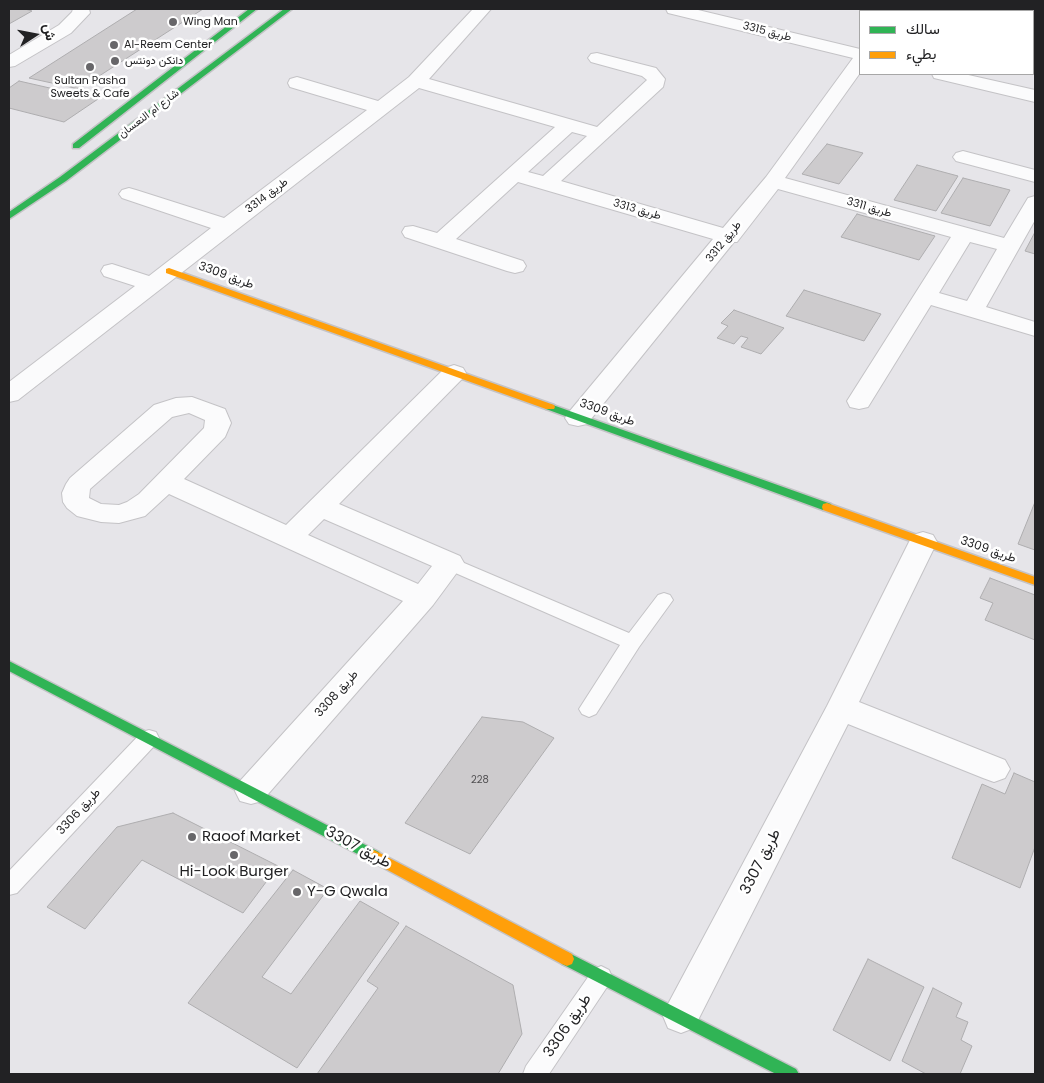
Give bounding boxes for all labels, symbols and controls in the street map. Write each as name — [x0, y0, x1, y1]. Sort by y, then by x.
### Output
north arrow — [10, 10, 60, 60]
legend — [859, 10, 1034, 75]
place label: Wing Man — [183, 15, 238, 29]
marker: Wing Man — [167, 16, 179, 28]
text: سالك — [906, 18, 940, 39]
street label: طريق 3315 — [741, 20, 793, 44]
text: ش — [38, 22, 61, 42]
place label: Al-Reem Center — [124, 38, 212, 52]
marker: Al-Reem Center — [108, 39, 120, 51]
text: بطيء — [906, 43, 936, 64]
place label: دانكن دونتس — [125, 54, 183, 68]
marker: دانكن دونتس — [109, 55, 121, 67]
marker: Sultan Pasha Sweets & Cafe — [84, 61, 96, 73]
place label: Sultan Pasha Sweets & Cafe — [50, 74, 130, 100]
street label: شارع ام النعسان — [116, 87, 182, 141]
street label: طريق 3314 — [243, 176, 291, 216]
street label: طريق 3311 — [845, 195, 893, 221]
street label: طريق 3313 — [612, 197, 662, 223]
street label: طريق 3312 — [703, 219, 745, 265]
street label: طريق 3309 — [196, 259, 256, 293]
street label: طريق 3309 — [577, 396, 637, 430]
street label: طريق 3309 — [958, 534, 1018, 566]
street label: طريق 3308 — [312, 668, 362, 720]
house number: 228 — [471, 774, 489, 786]
street label: طريق 3306 — [54, 786, 104, 838]
street label: طريق 3307 — [322, 823, 394, 873]
street label: طريق 3307 — [737, 826, 785, 898]
place label: Raoof Market — [202, 828, 301, 846]
marker: Raoof Market — [186, 831, 198, 843]
marker: Hi-Look Burger — [228, 849, 240, 861]
place label: Hi-Look Burger — [179, 863, 289, 881]
place label: Y-G Qwala — [307, 883, 388, 901]
marker: Y-G Qwala — [291, 886, 303, 898]
street label: طريق 3306 — [540, 991, 596, 1061]

